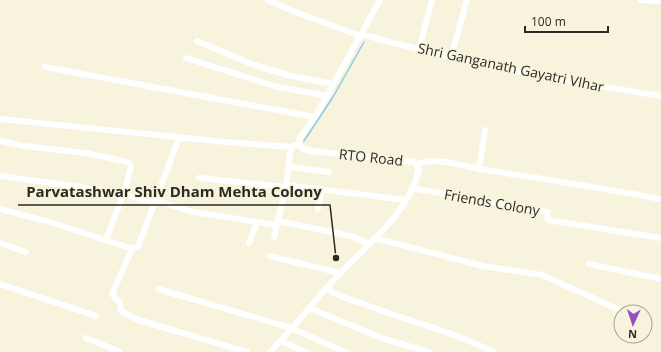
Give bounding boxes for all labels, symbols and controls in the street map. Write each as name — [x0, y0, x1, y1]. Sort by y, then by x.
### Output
scale bar — [525, 8, 608, 34]
text: 100 m — [531, 13, 566, 30]
street label: Shri Ganganath Gayatri VIhar — [416, 38, 606, 96]
street label: RTO Road — [338, 144, 404, 170]
callout: Parvatashwar Shiv Dham Mehta Colony — [18, 178, 330, 205]
text: Parvatashwar Shiv Dham Mehta Colony — [26, 181, 322, 201]
street label: Friends Colony — [443, 184, 542, 220]
north arrow — [613, 304, 653, 344]
text: N — [628, 327, 637, 342]

